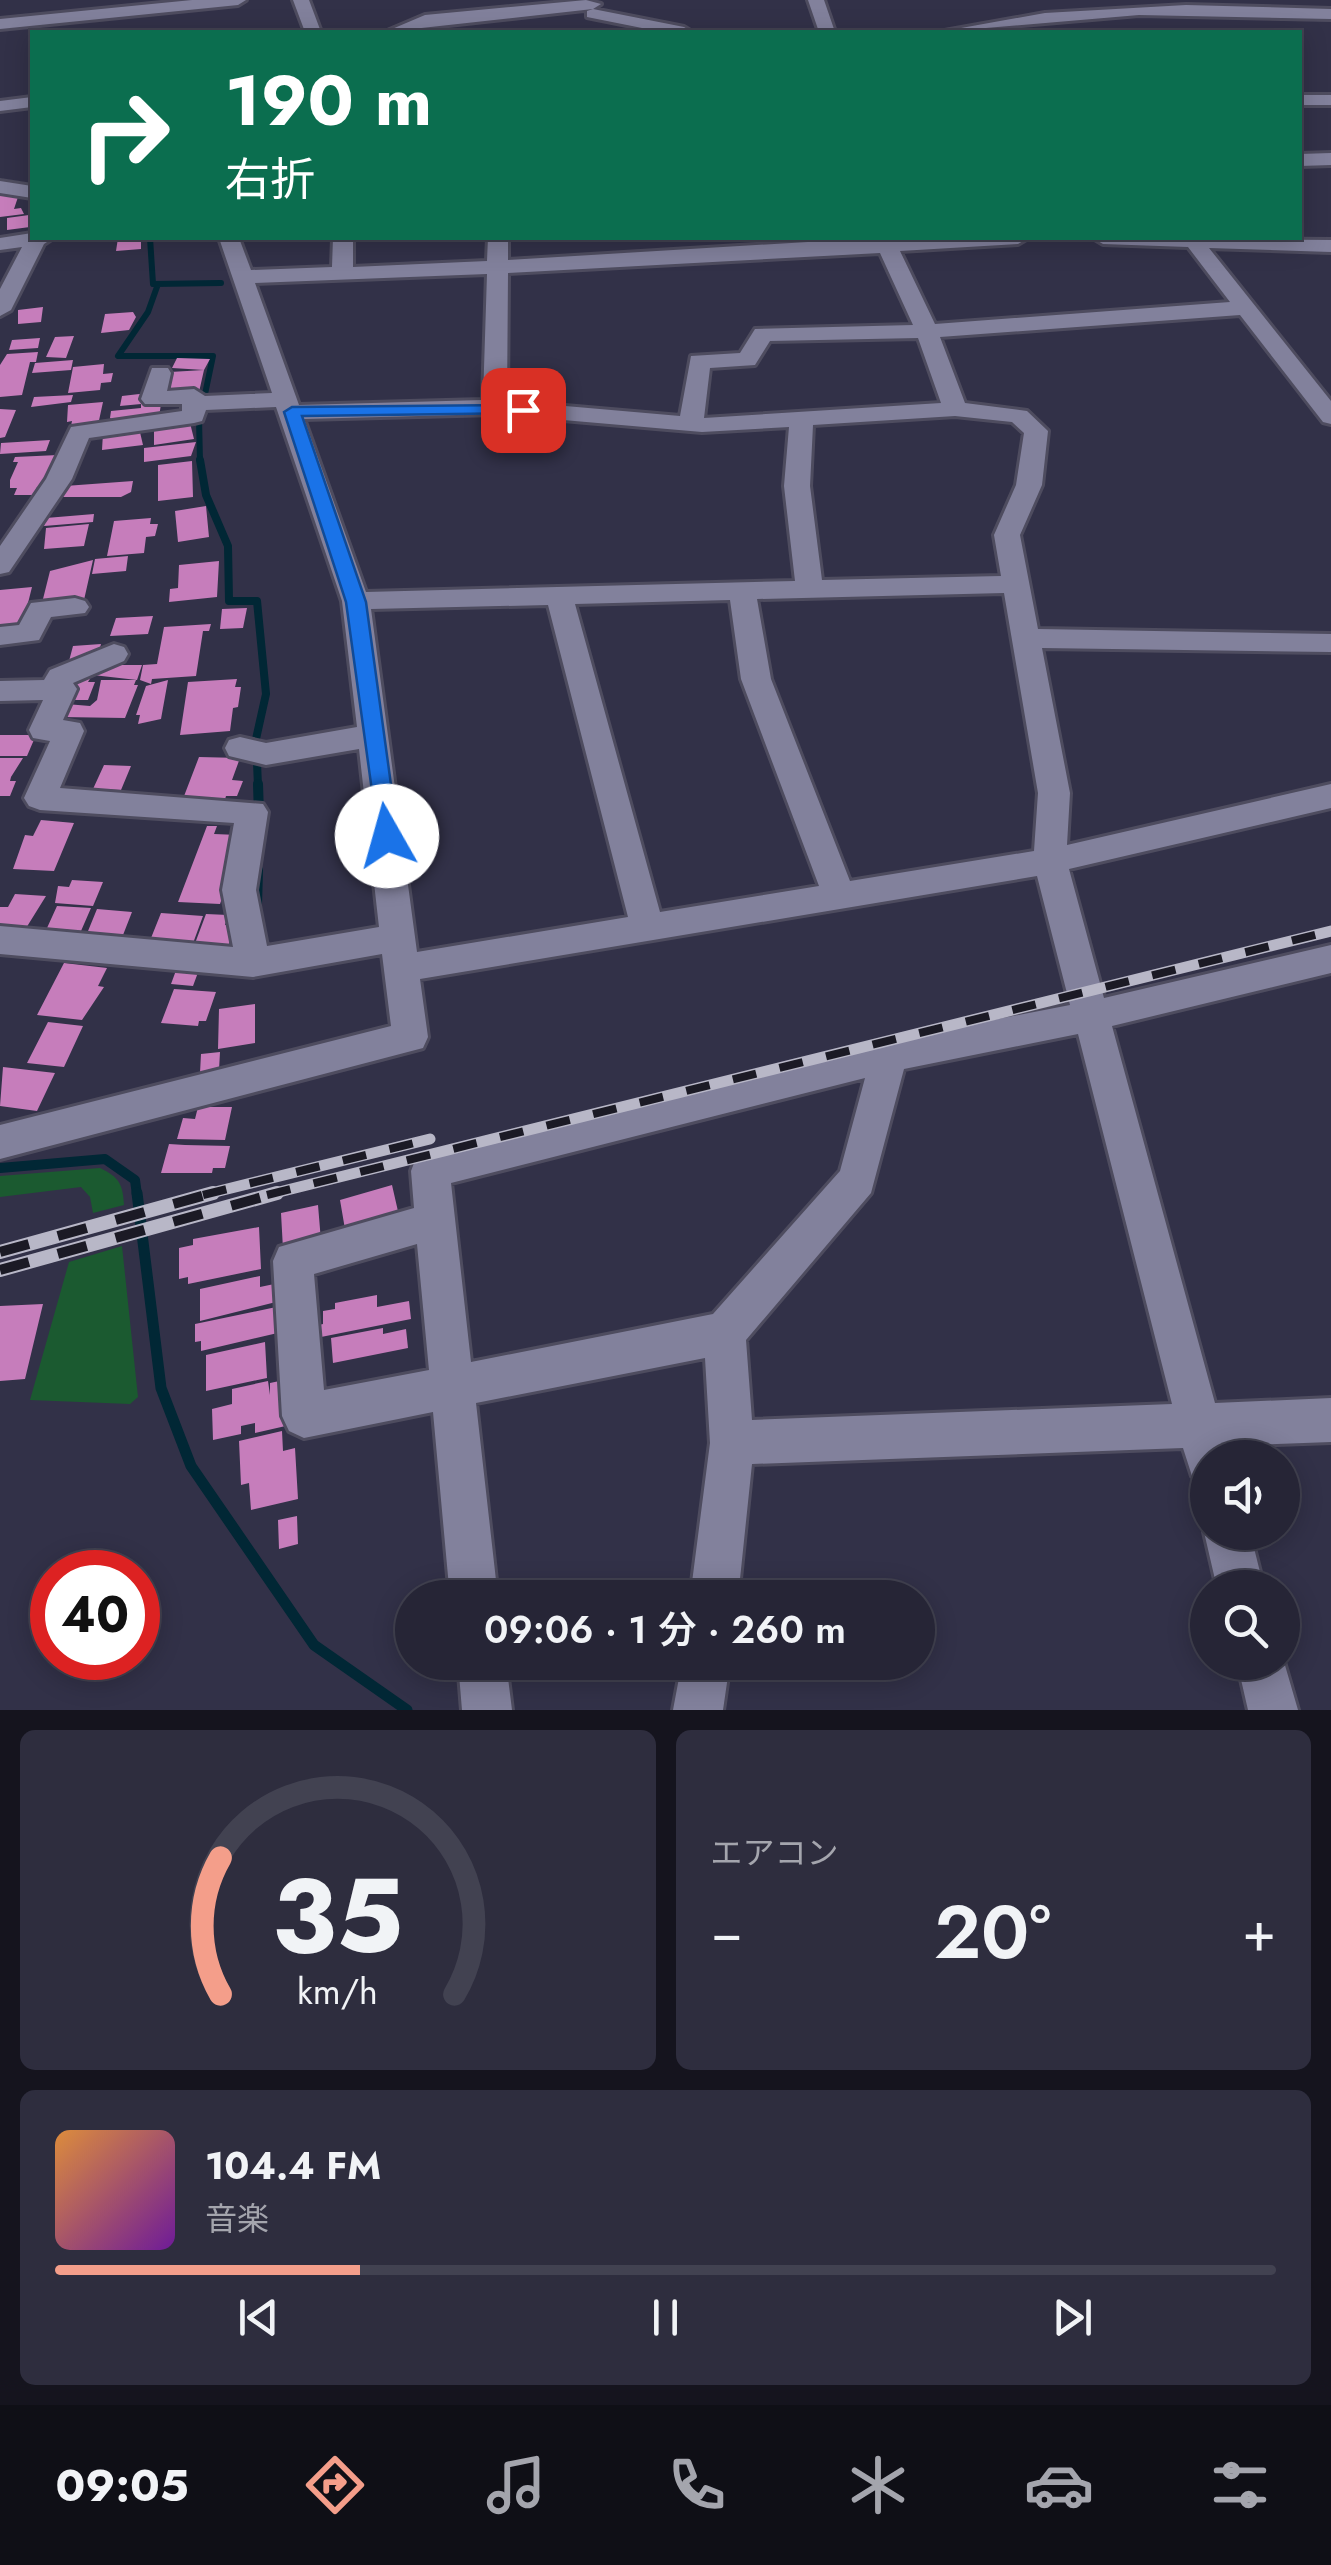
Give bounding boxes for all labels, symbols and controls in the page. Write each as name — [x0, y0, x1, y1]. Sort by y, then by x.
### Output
text: 190 m — [225, 50, 432, 151]
icon: right — [60, 70, 190, 200]
text: 右折 — [225, 147, 315, 212]
pin — [481, 368, 566, 453]
icon: arrive — [496, 383, 551, 438]
position arrow — [335, 784, 439, 888]
map controls — [1190, 1440, 1300, 1680]
button: sound — [1190, 1440, 1300, 1550]
speed limit sign: 40 — [30, 1550, 160, 1680]
button: search — [1190, 1570, 1300, 1680]
text: 09:06 · 1 分 · 260 m — [484, 1602, 846, 1657]
text: エアコン — [711, 1830, 839, 1876]
text: 35 — [272, 1841, 404, 1991]
text: 20° — [934, 1878, 1051, 1986]
text: − — [711, 1892, 743, 1972]
text: + — [1242, 1892, 1276, 1972]
text: km/h — [297, 1966, 378, 2017]
text: 104.4 FM — [205, 2138, 381, 2193]
text: 音楽 — [205, 2196, 269, 2242]
icon: previous — [231, 2290, 286, 2345]
icon: pause — [638, 2290, 693, 2345]
icon: next — [1045, 2290, 1100, 2345]
icon: directions — [300, 2450, 370, 2520]
icon: music — [481, 2450, 551, 2520]
icon: phone — [662, 2450, 732, 2520]
icon: climate — [843, 2450, 913, 2520]
icon: car — [1024, 2450, 1094, 2520]
icon: filters — [1205, 2450, 1275, 2520]
text: 09:05 — [56, 2453, 189, 2518]

